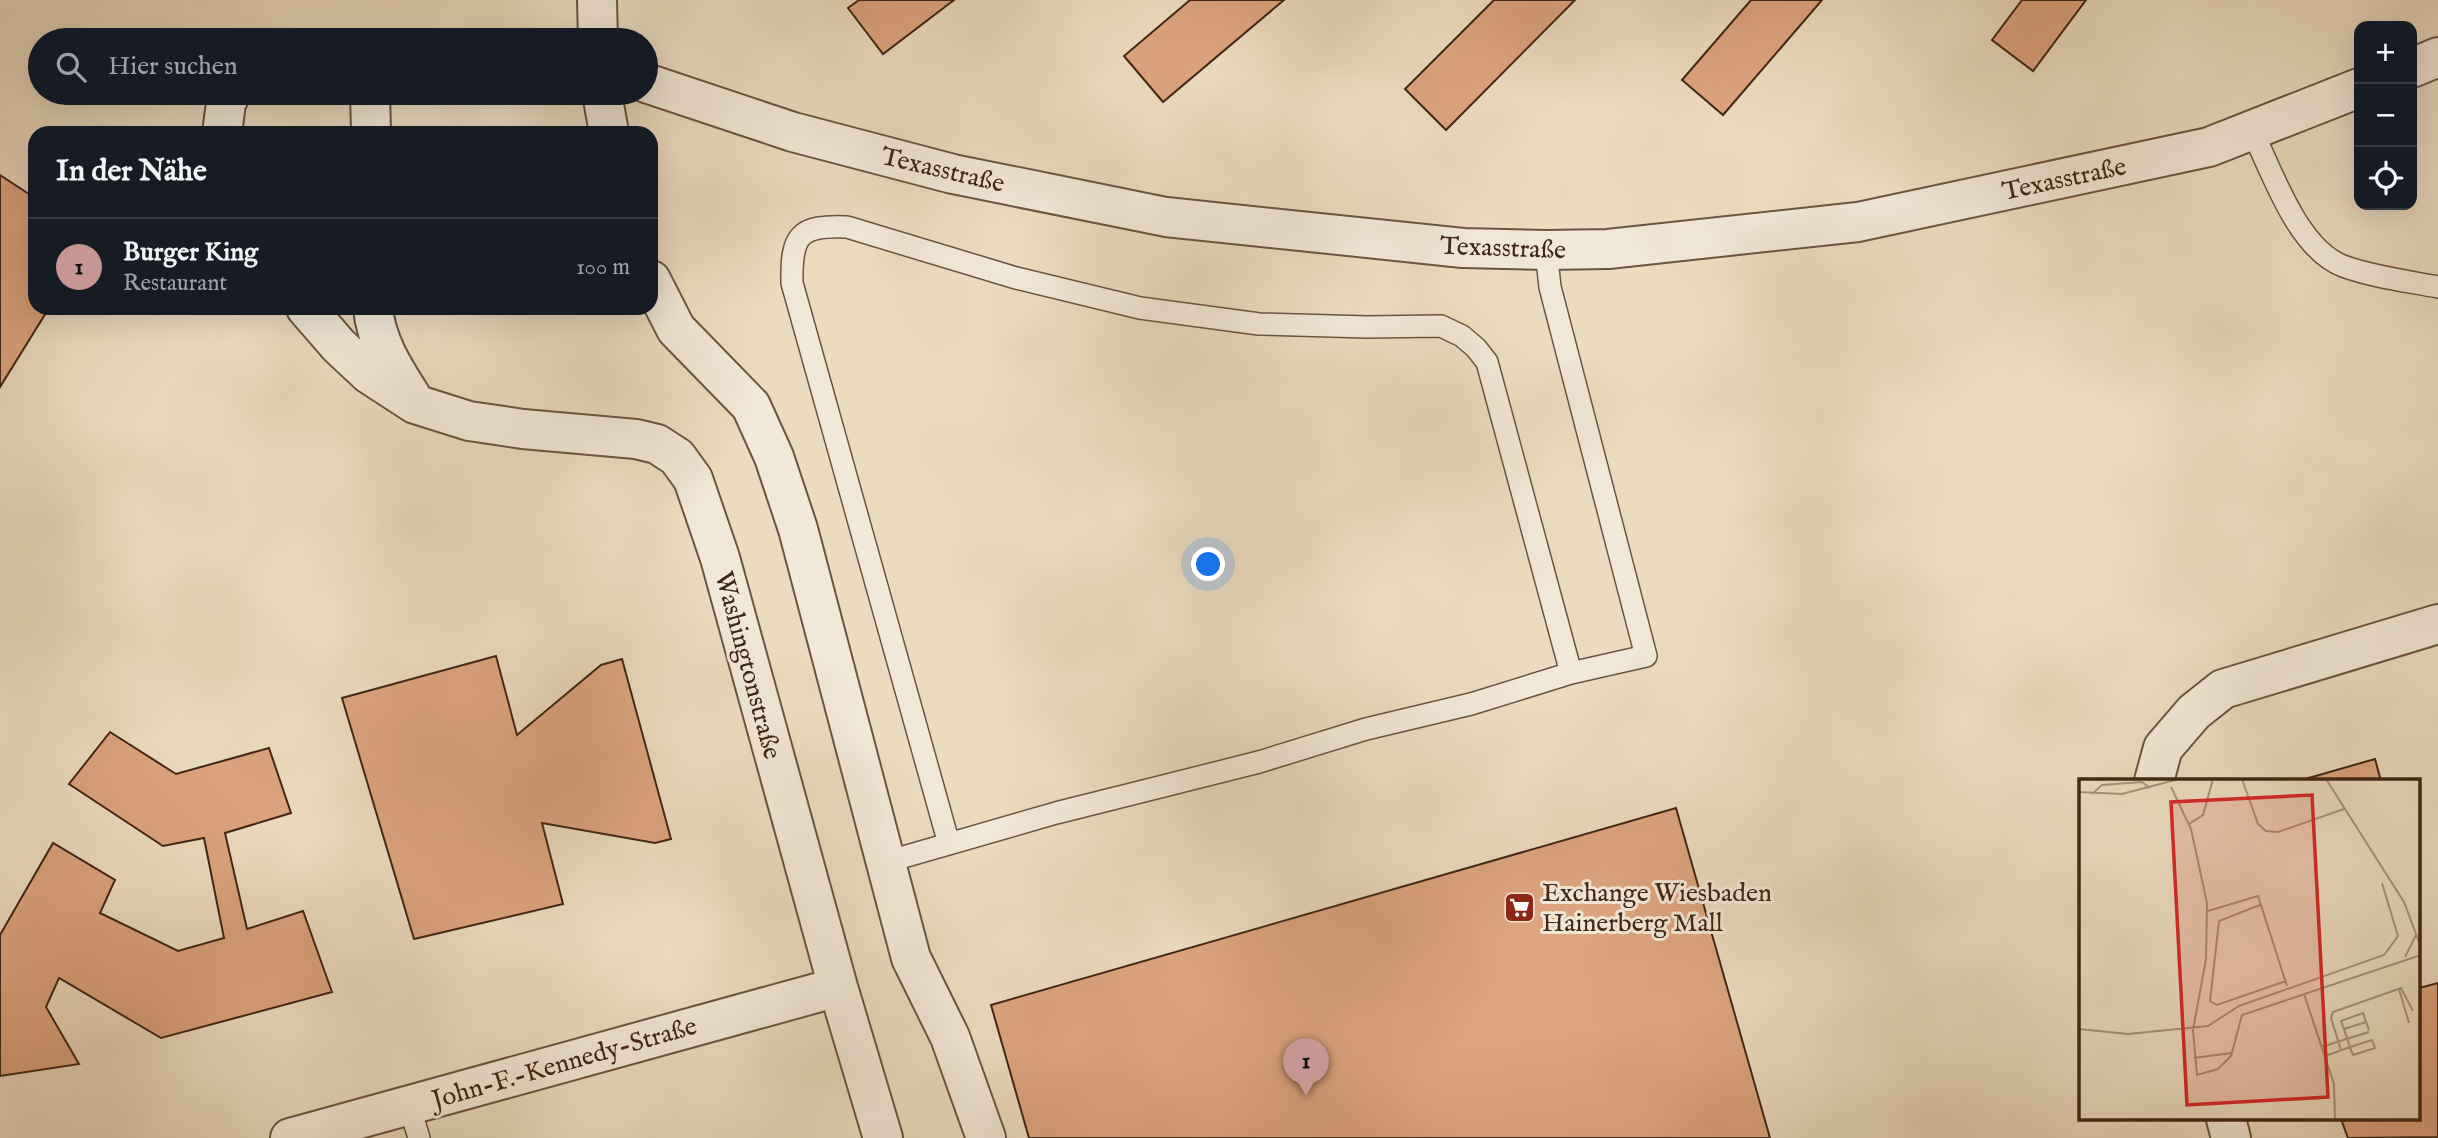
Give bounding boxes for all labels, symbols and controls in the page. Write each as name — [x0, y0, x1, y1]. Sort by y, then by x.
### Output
map controls — [2354, 21, 2417, 210]
button: + — [2354, 21, 2417, 84]
search box — [28, 28, 658, 105]
icon: search — [52, 48, 90, 86]
text: Hier suchen — [108, 50, 238, 83]
button: − — [2354, 84, 2417, 147]
street label: Texasstraße — [878, 140, 1008, 201]
button: locate — [2354, 147, 2417, 210]
street label: Texasstraße — [1999, 150, 2129, 209]
text: In der Nähe — [56, 153, 207, 191]
street label: Texasstraße — [1439, 230, 1566, 267]
text: Burger King — [123, 236, 258, 269]
text: 1 — [75, 253, 83, 282]
text: 100 m — [576, 253, 630, 282]
text: Restaurant — [123, 269, 227, 298]
your location — [1191, 547, 1225, 581]
street label: Washingtonstraße — [707, 568, 789, 763]
inset map — [2079, 779, 2420, 1120]
place label: Exchange Wiesbaden Hainerberg Mall — [1542, 877, 1772, 940]
supermarket icon: Exchange Wiesbaden Hainerberg Mall — [1502, 890, 1536, 924]
street label: John-F.-Kennedy-Straße — [425, 1010, 701, 1118]
pin: 1 — [1283, 1038, 1329, 1096]

